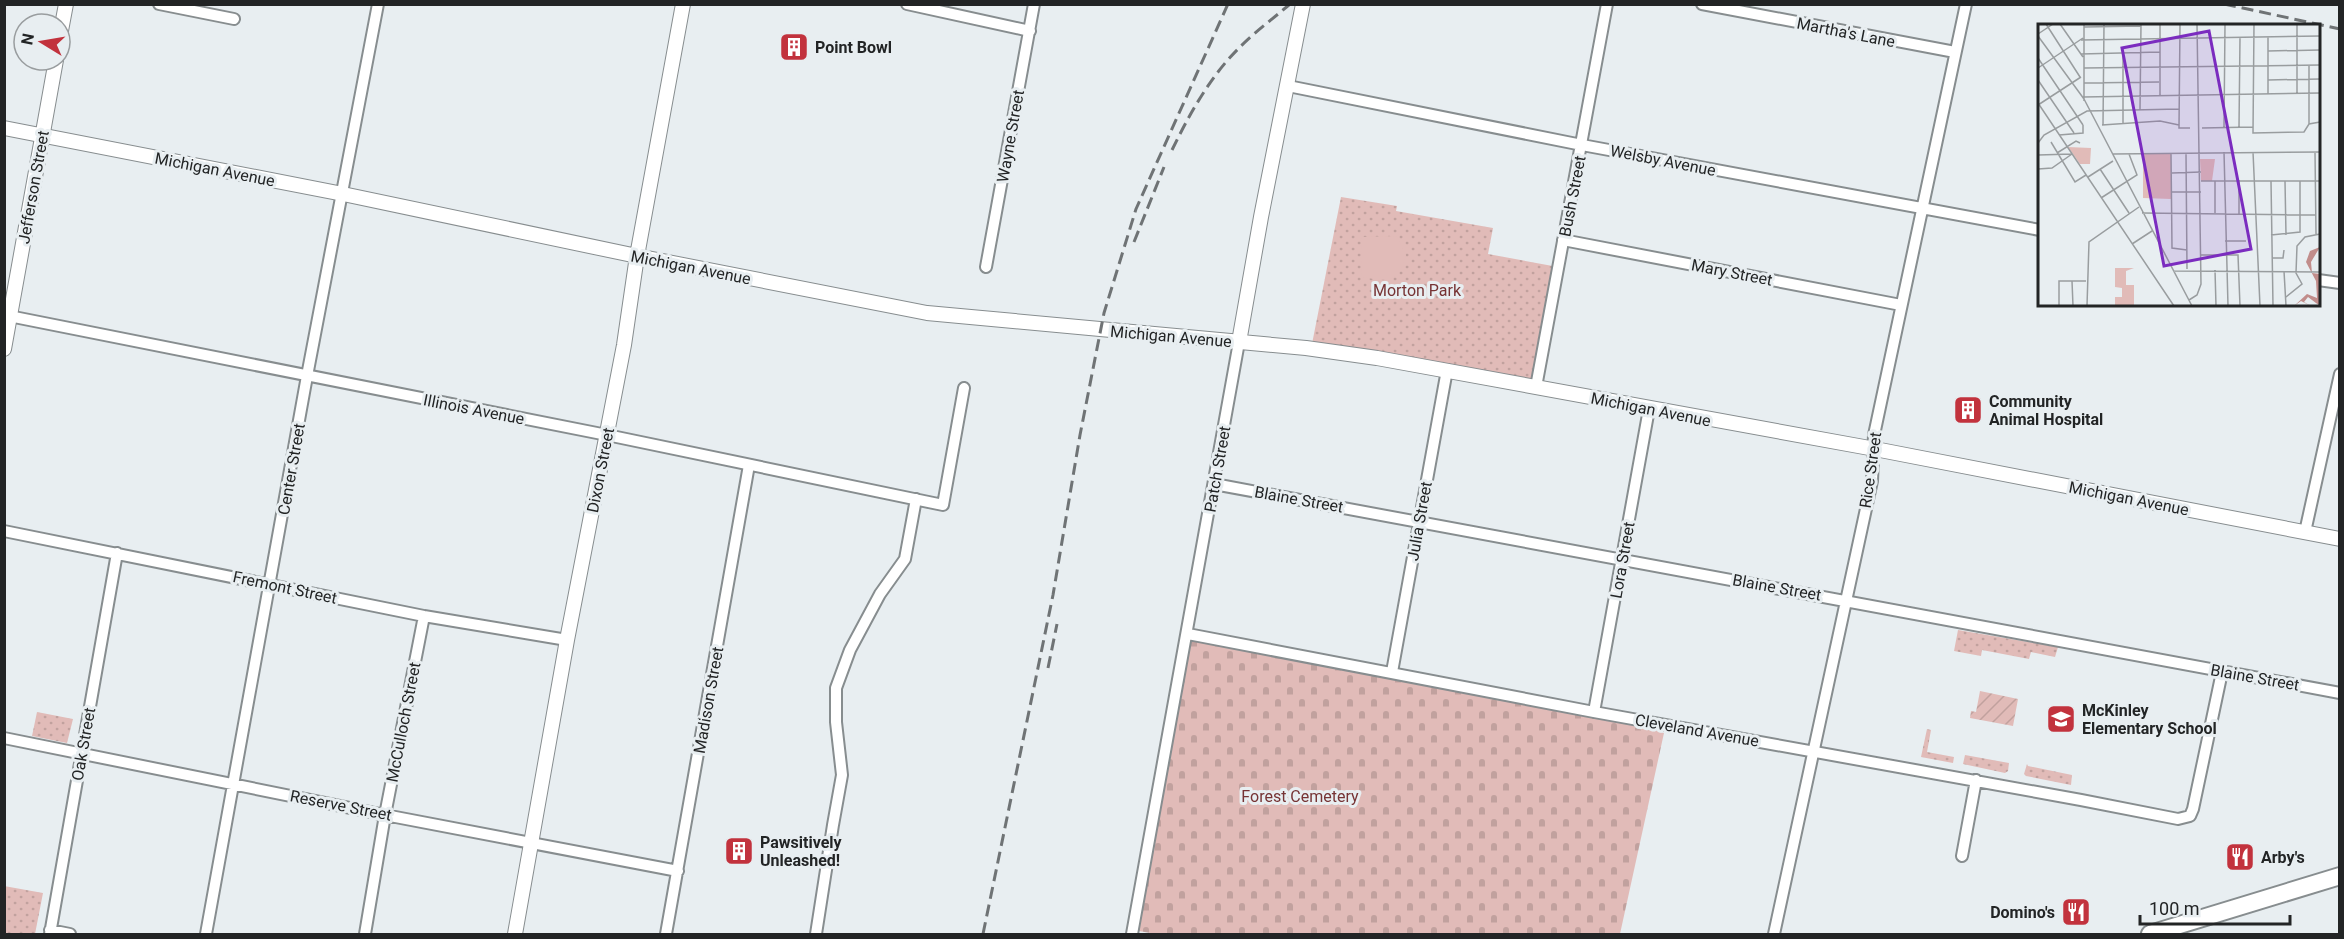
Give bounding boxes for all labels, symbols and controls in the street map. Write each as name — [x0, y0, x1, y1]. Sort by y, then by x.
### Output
north arrow — [12, 12, 72, 72]
street label: Martha's Lane — [1795, 14, 1897, 51]
inset map — [2038, 24, 2320, 306]
building icon: Point Bowl — [778, 31, 810, 63]
text: N — [17, 32, 38, 47]
place label: Point Bowl — [815, 38, 892, 57]
street label: Wayne Street — [993, 88, 1028, 184]
street label: Jefferson Street — [14, 129, 53, 245]
street label: Welsby Avenue — [1608, 141, 1717, 180]
street label: Michigan Avenue — [153, 149, 276, 190]
street label: Bush Street — [1555, 154, 1590, 238]
street label: Michigan Avenue — [629, 247, 752, 288]
street label: Mary Street — [1690, 255, 1774, 290]
park label: Morton Park — [1373, 281, 1462, 300]
street label: Michigan Avenue — [1109, 322, 1232, 351]
street label: Michigan Avenue — [1589, 389, 1712, 430]
street label: Illinois Avenue — [422, 390, 526, 429]
place label: Community Animal Hospital — [1989, 392, 2103, 429]
building icon: Community Animal Hospital — [1952, 394, 1984, 426]
street label: Center Street — [274, 422, 309, 517]
street label: Patch Street — [1201, 424, 1234, 514]
street label: Dixon Street — [583, 426, 618, 514]
street label: Rice Street — [1856, 431, 1885, 509]
street label: Michigan Avenue — [2067, 478, 2190, 519]
street label: Julia Street — [1403, 480, 1436, 562]
street label: Blaine Street — [1253, 482, 1345, 517]
street label: Lora Street — [1606, 520, 1639, 600]
street label: Fremont Street — [231, 567, 339, 608]
street label: Blaine Street — [1731, 570, 1823, 605]
street label: Madison Street — [690, 645, 727, 755]
street label: McCulloch Street — [383, 660, 424, 784]
street label: Blaine Street — [2209, 660, 2301, 695]
place label: McKinley Elementary School — [2082, 701, 2217, 738]
school or university icon: McKinley Elementary School — [2045, 703, 2077, 735]
street label: Oak Street — [68, 706, 99, 782]
street label: Cleveland Avenue — [1633, 710, 1760, 751]
street label: Reserve Street — [289, 786, 393, 825]
park label: Forest Cemetery — [1241, 787, 1359, 806]
place label: Pawsitively Unleashed! — [760, 833, 843, 870]
building icon: Pawsitively Unleashed! — [723, 835, 755, 867]
restaurant icon: Arby's — [2224, 841, 2256, 873]
place label: Arby's — [2261, 848, 2305, 867]
scale bar — [2140, 888, 2290, 926]
restaurant icon: Domino's — [2060, 896, 2092, 928]
text: 100 m — [2149, 898, 2200, 919]
place label: Domino's — [1990, 903, 2055, 922]

